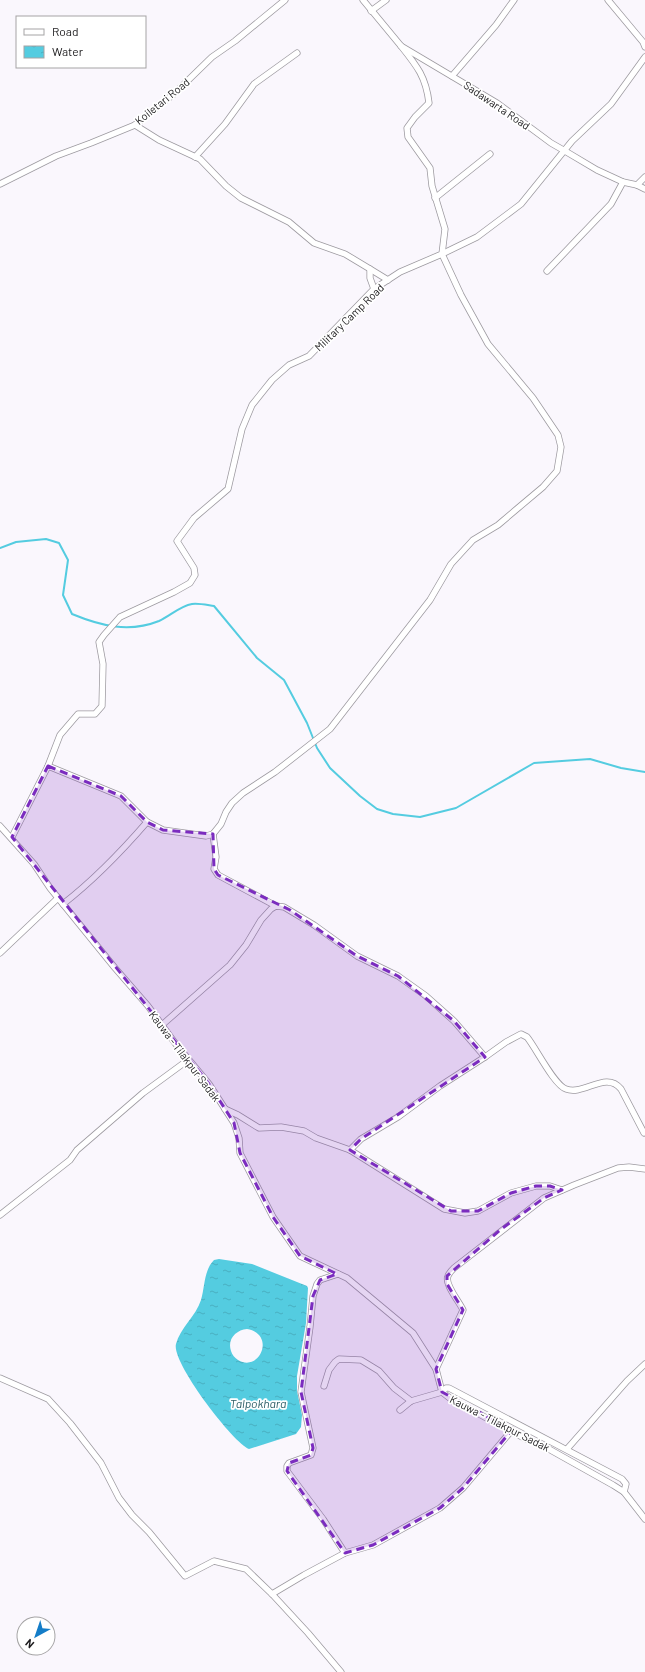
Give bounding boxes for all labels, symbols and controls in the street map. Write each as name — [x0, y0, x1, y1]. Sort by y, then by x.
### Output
legend — [16, 16, 146, 68]
text: Road — [52, 24, 79, 38]
text: Water — [52, 44, 84, 58]
street label: Koiletari Road — [132, 75, 192, 127]
street label: Sadawarta Road — [461, 78, 533, 132]
street label: Military Camp Road — [312, 281, 386, 353]
street label: Kauwa - Tilakpur Sadak — [147, 1008, 224, 1104]
street label: Kauwa - Tilakpur Sadak — [448, 1392, 553, 1454]
water label: Talpokhara — [230, 1396, 286, 1410]
north arrow — [16, 1616, 56, 1656]
text: N — [22, 1637, 36, 1651]

